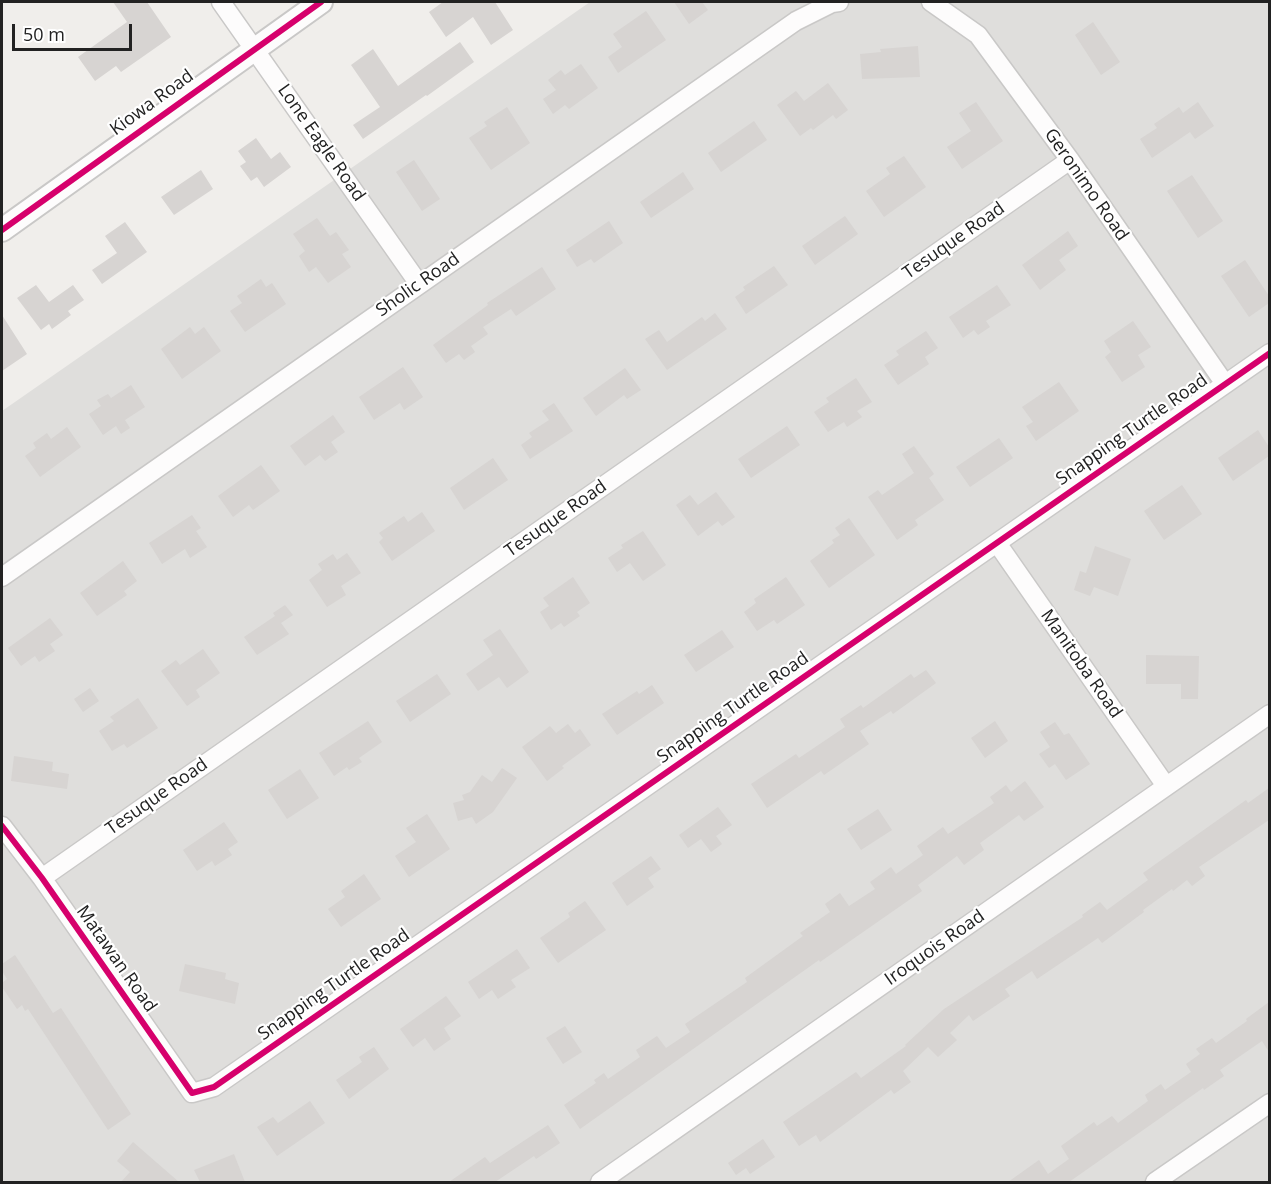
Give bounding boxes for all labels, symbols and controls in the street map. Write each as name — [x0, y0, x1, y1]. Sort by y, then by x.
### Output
scale bar — [15, 12, 135, 50]
text: 50 m — [23, 22, 65, 46]
street label: Kiowa Road — [106, 65, 198, 141]
street label: Lone Eagle Road — [273, 80, 369, 206]
street label: Geronimo Road — [1039, 125, 1133, 245]
street label: Tesuque Road — [899, 198, 1009, 284]
street label: Sholic Road — [372, 248, 464, 322]
street label: Snapping Turtle Road — [1052, 370, 1212, 490]
street label: Tesuque Road — [501, 476, 611, 562]
street label: Manitoba Road — [1036, 606, 1126, 722]
street label: Snapping Turtle Road — [653, 648, 813, 768]
street label: Tesuque Road — [102, 754, 212, 840]
street label: Matawan Road — [71, 902, 161, 1016]
street label: Iroquois Road — [881, 906, 989, 990]
street label: Snapping Turtle Road — [254, 925, 414, 1045]

